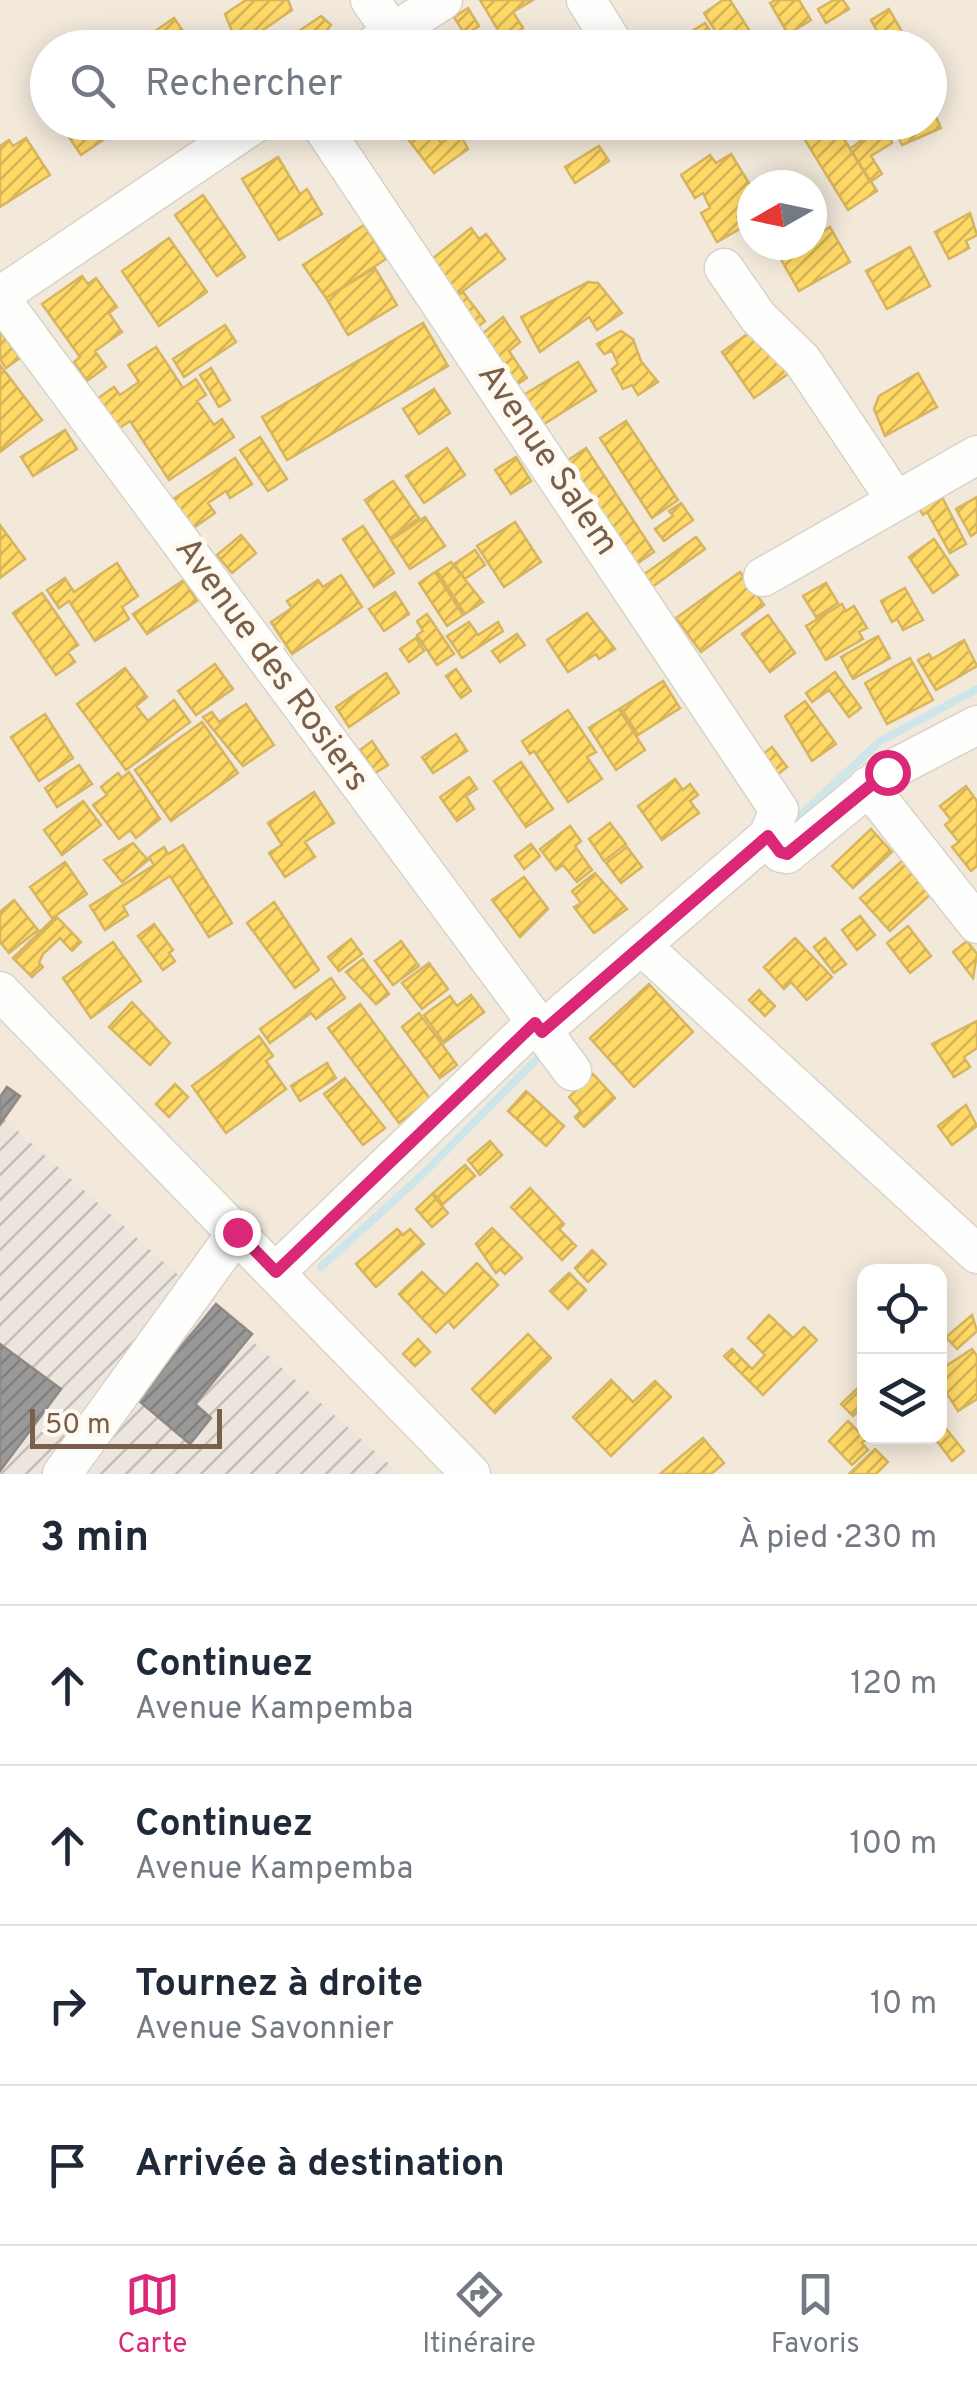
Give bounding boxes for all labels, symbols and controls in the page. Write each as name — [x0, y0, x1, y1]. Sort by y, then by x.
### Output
search box — [30, 30, 947, 140]
icon: search — [65, 58, 120, 113]
text: Rechercher — [145, 61, 343, 110]
north arrow — [737, 170, 827, 260]
street label: Avenue Salem — [467, 355, 627, 565]
street label: Avenue des Rosiers — [164, 529, 378, 801]
route start — [865, 750, 911, 796]
route end — [215, 1210, 261, 1256]
map controls — [857, 1264, 947, 1444]
button: locate — [857, 1264, 947, 1354]
button: layers — [857, 1354, 947, 1444]
scale bar — [30, 1404, 222, 1448]
text: 50 m — [45, 1408, 111, 1444]
text: 3 min — [40, 1513, 149, 1566]
text: À pied · 230 m — [738, 1519, 937, 1559]
text: Continuez — [135, 1641, 313, 1690]
icon: ahead — [40, 1658, 95, 1713]
text: 120 m — [850, 1665, 937, 1705]
text: Avenue Kampemba — [135, 1690, 413, 1730]
text: Continuez — [135, 1801, 313, 1850]
icon: ahead — [40, 1818, 95, 1873]
text: 100 m — [850, 1825, 937, 1865]
text: Avenue Kampemba — [135, 1850, 413, 1890]
text: Tournez à droite — [135, 1961, 423, 2010]
icon: right — [40, 1978, 95, 2033]
text: 10 m — [870, 1985, 937, 2025]
text: Avenue Savonnier — [135, 2010, 394, 2050]
icon: arrive — [40, 2138, 95, 2193]
text: Arrivée à destination — [135, 2141, 505, 2190]
tab: Carte — [117, 2267, 187, 2363]
tab: Itinéraire — [422, 2267, 536, 2363]
tab: Favoris — [771, 2267, 860, 2363]

